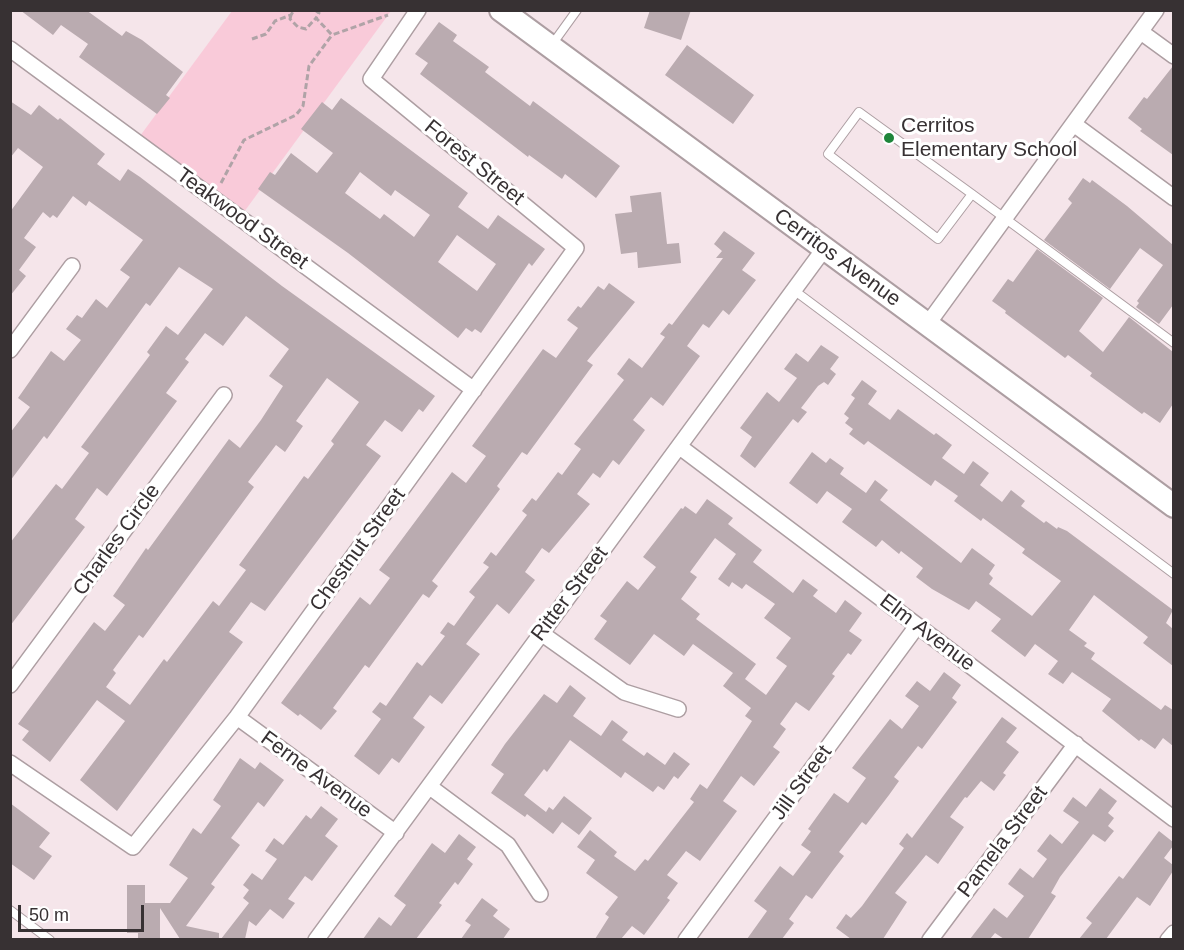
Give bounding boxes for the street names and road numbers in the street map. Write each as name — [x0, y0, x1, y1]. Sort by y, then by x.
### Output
street label: Forest Street — [419, 115, 529, 211]
street label: Teakwood Street — [171, 163, 313, 275]
street label: Cerritos Avenue — [769, 204, 905, 312]
street label: Charles Circle — [68, 479, 166, 601]
street label: Chestnut Street — [305, 484, 411, 616]
street label: Ritter Street — [526, 542, 614, 646]
street label: Elm Avenue — [874, 589, 980, 677]
street label: Ferne Avenue — [255, 726, 377, 824]
street label: Jill Street — [766, 741, 838, 825]
street label: Pamela Street — [953, 781, 1053, 903]

